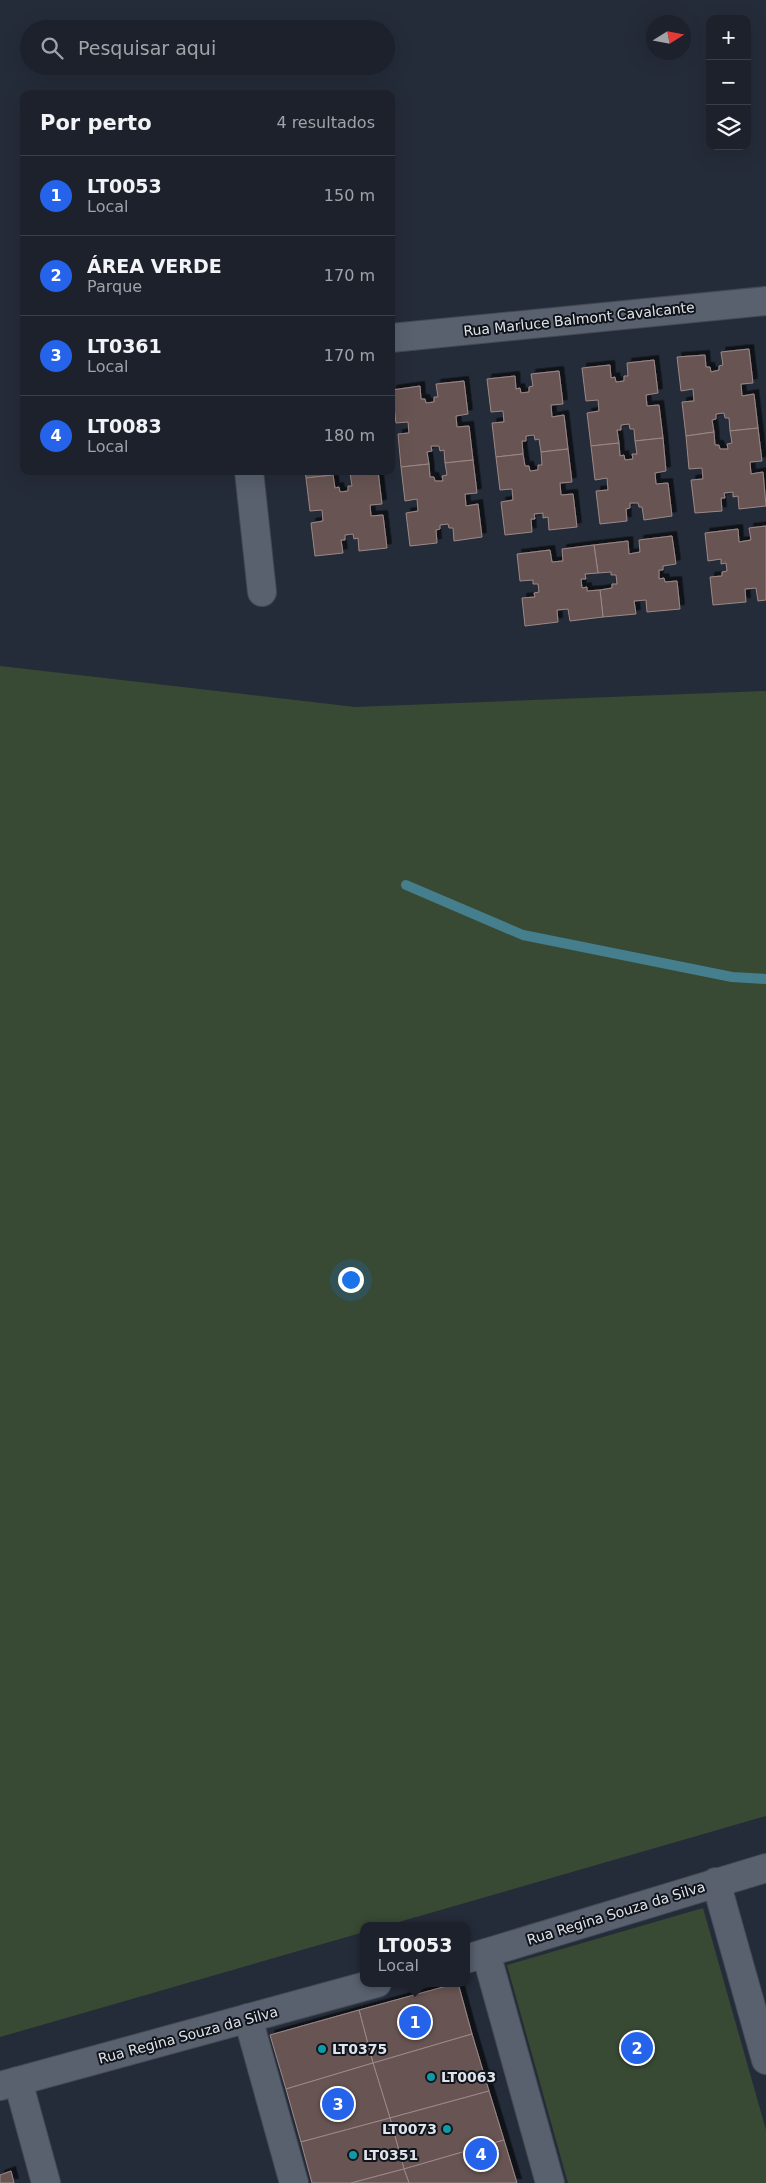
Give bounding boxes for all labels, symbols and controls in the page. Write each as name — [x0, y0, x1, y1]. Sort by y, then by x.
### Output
north arrow — [646, 15, 691, 60]
map controls — [706, 15, 751, 150]
button: + — [706, 15, 751, 60]
search box — [20, 20, 395, 75]
icon: search — [38, 34, 66, 62]
text: Pesquisar aqui — [78, 37, 216, 59]
button: − — [706, 60, 751, 105]
button: layers — [706, 105, 751, 150]
text: Por perto — [40, 111, 152, 135]
text: 4 resultados — [276, 113, 375, 132]
text: LT0053 — [87, 175, 162, 197]
text: 1 — [50, 186, 62, 205]
text: 150 m — [324, 186, 375, 205]
text: Local — [87, 197, 128, 216]
text: ÁREA VERDE — [87, 255, 222, 277]
text: 2 — [50, 266, 62, 285]
text: 170 m — [324, 266, 375, 285]
text: Parque — [87, 277, 142, 296]
street label: Rua Marluce Balmont Cavalcante — [463, 299, 695, 339]
text: LT0361 — [87, 335, 162, 357]
text: 3 — [50, 346, 62, 365]
text: 170 m — [324, 346, 375, 365]
text: Local — [87, 357, 128, 376]
text: LT0083 — [87, 415, 162, 437]
text: 4 — [50, 426, 62, 445]
text: 180 m — [324, 426, 375, 445]
text: Local — [87, 437, 128, 456]
your location — [338, 1267, 364, 1293]
street label: Rua Regina Souza da Silva — [525, 1878, 707, 1948]
popup — [360, 1922, 470, 1987]
text: LT0053 — [378, 1934, 452, 1956]
text: Local — [378, 1956, 419, 1975]
street label: Rua Regina Souza da Silva — [96, 2003, 280, 2067]
pin: 1 — [399, 2003, 431, 2041]
pin: 2 — [621, 2029, 653, 2067]
place label: LT0375 — [332, 2041, 387, 2057]
marker: LT0375 — [316, 2043, 328, 2055]
place label: LT0063 — [441, 2069, 496, 2085]
marker: LT0063 — [425, 2071, 437, 2083]
pin: 3 — [322, 2085, 354, 2123]
place label: LT0073 — [382, 2121, 437, 2137]
marker: LT0073 — [441, 2123, 453, 2135]
pin: 4 — [465, 2135, 497, 2173]
place label: LT0351 — [363, 2147, 418, 2163]
marker: LT0351 — [347, 2149, 359, 2161]

